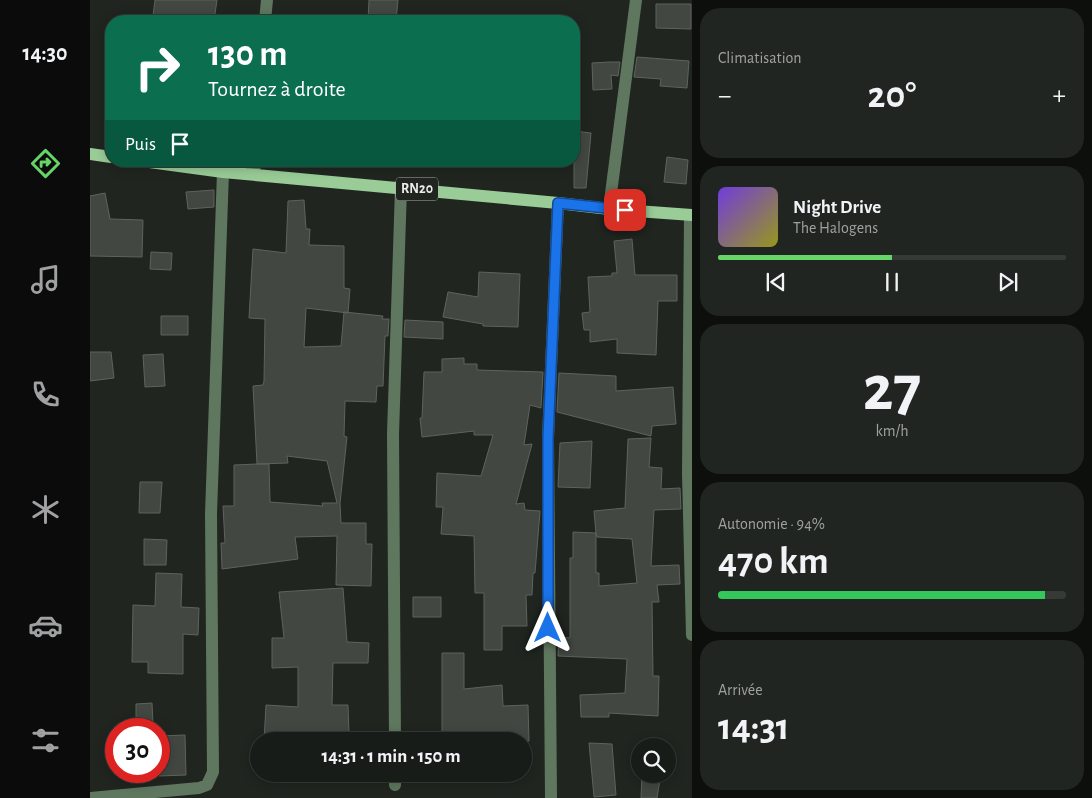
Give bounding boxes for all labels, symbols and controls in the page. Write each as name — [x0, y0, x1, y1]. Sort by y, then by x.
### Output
icon: right — [125, 35, 190, 100]
text: 130 m — [208, 37, 287, 72]
text: 14:30 — [23, 42, 67, 64]
text: Climatisation — [718, 50, 802, 66]
text: 20° — [868, 77, 916, 115]
text: Tournez à droite — [208, 78, 346, 100]
text: − — [718, 82, 731, 110]
text: + — [1053, 82, 1066, 110]
icon: arrive — [166, 130, 194, 158]
text: Puis — [125, 135, 156, 154]
icon: directions — [28, 146, 63, 181]
road number: RN20 — [396, 178, 438, 200]
pin — [604, 189, 646, 231]
icon: arrive — [611, 196, 639, 224]
text: Night Drive — [793, 198, 881, 217]
text: The Halogens — [793, 220, 878, 236]
icon: music — [28, 262, 63, 297]
icon: previous — [762, 268, 790, 296]
icon: pause — [878, 268, 906, 296]
icon: next — [994, 268, 1022, 296]
text: 27 — [863, 357, 921, 422]
icon: phone — [28, 377, 63, 412]
text: km/h — [875, 423, 909, 439]
icon: climate — [28, 492, 63, 527]
text: Autonomie · 94% — [718, 516, 825, 532]
text: 470 km — [718, 543, 829, 581]
position arrow — [521, 601, 573, 653]
icon: car — [28, 608, 63, 643]
text: Arrivée — [718, 682, 763, 698]
text: 14:31 — [718, 709, 790, 747]
speed limit sign: 30 — [105, 718, 170, 783]
icon: filters — [28, 723, 63, 758]
map controls — [631, 738, 676, 783]
button: search — [631, 738, 676, 783]
text: 14:31 · 1 min · 150 m — [321, 747, 461, 766]

